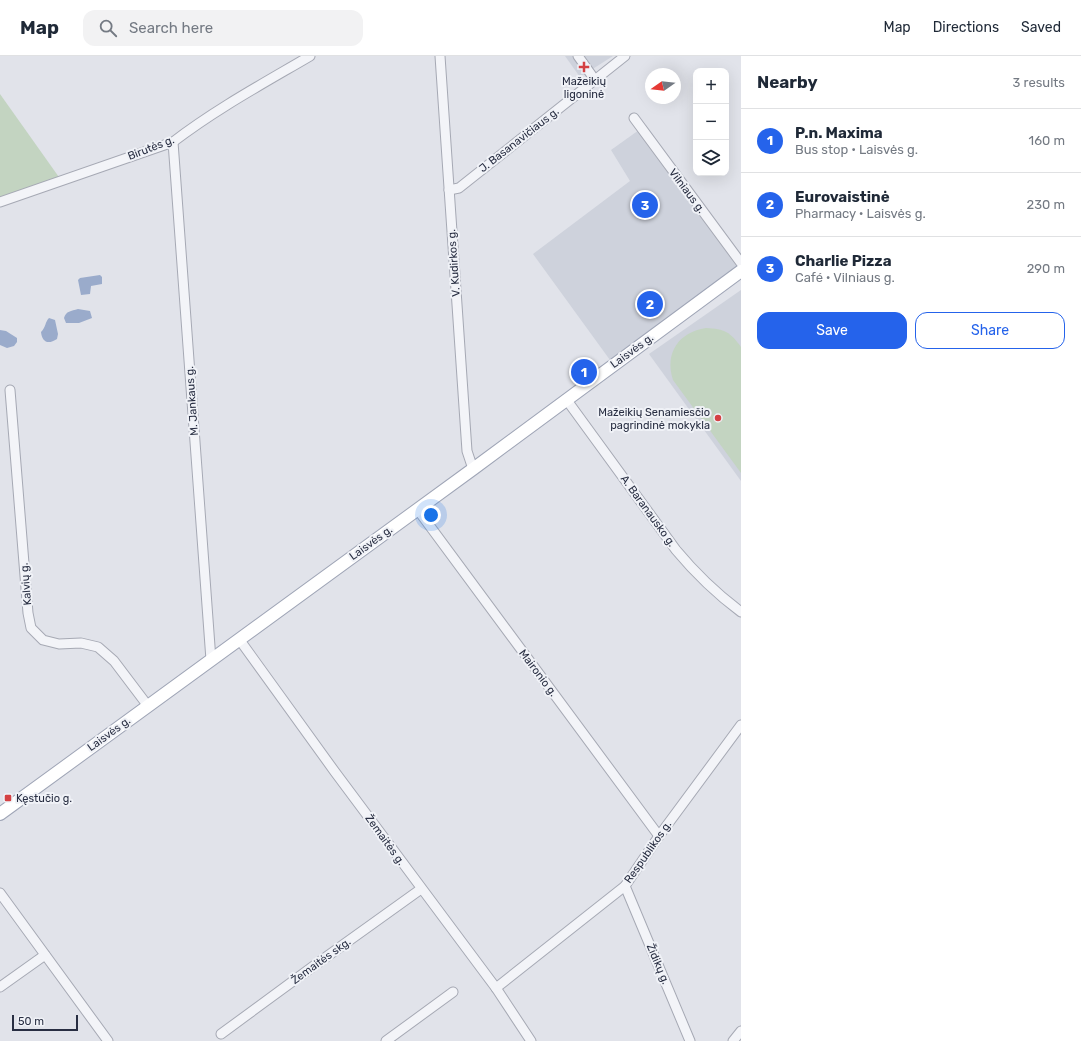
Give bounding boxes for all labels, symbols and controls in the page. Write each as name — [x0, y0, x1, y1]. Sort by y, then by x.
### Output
search box — [83, 10, 363, 46]
text: Map — [20, 16, 59, 39]
icon: search — [97, 17, 119, 39]
text: Search here — [129, 19, 213, 37]
text: Map — [884, 19, 911, 36]
text: Directions — [933, 19, 999, 36]
text: Saved — [1021, 19, 1061, 36]
marker: Mažeikių ligoninė — [578, 61, 590, 73]
north arrow — [645, 68, 681, 104]
map controls — [693, 68, 729, 176]
button: + — [693, 68, 729, 104]
text: Nearby — [757, 72, 818, 92]
place label: Mažeikių ligoninė — [562, 75, 606, 101]
text: 3 results — [1013, 75, 1065, 90]
button: − — [693, 104, 729, 140]
street label: J. Basanavičiaus g. — [476, 105, 562, 175]
text: P.n. Maxima — [795, 124, 883, 142]
street label: Birutės g. — [126, 133, 176, 163]
text: 1 — [767, 133, 773, 148]
text: 160 m — [1029, 133, 1065, 148]
button: layers — [693, 140, 729, 176]
text: Bus stop · Laisvės g. — [795, 142, 918, 157]
street label: Vilniaus g. — [666, 166, 708, 216]
text: Eurovaistinė — [795, 188, 890, 206]
pin: 3 — [632, 190, 658, 220]
text: 2 — [766, 197, 774, 212]
text: 230 m — [1027, 197, 1065, 212]
text: Pharmacy · Laisvės g. — [795, 206, 926, 221]
street label: V. Kudirkos g. — [445, 229, 463, 297]
text: Charlie Pizza — [795, 252, 892, 270]
text: 3 — [766, 261, 774, 276]
text: 290 m — [1027, 261, 1065, 276]
text: Café · Vilniaus g. — [795, 270, 895, 285]
pin: 2 — [637, 289, 663, 319]
button: Save — [757, 312, 907, 349]
button: Share — [915, 312, 1065, 349]
street label: Laisvės g. — [608, 331, 656, 371]
pin: 1 — [571, 357, 597, 387]
street label: M. Jankaus g. — [183, 366, 201, 436]
place label: Mažeikių Senamiesčio pagrindinė mokykla — [598, 406, 710, 432]
marker: Mažeikių Senamiesčio pagrindinė mokykla — [713, 413, 723, 423]
street label: A. Baranausko g. — [618, 473, 678, 549]
your location — [421, 505, 441, 525]
street label: Laisvės g. — [347, 523, 395, 563]
street label: Kalvių g. — [18, 562, 34, 606]
street label: Maironio g. — [516, 647, 560, 699]
street label: Laisvės g. — [85, 714, 133, 754]
place label: Kęstučio g. — [16, 792, 72, 805]
marker: Kęstučio g. — [3, 793, 13, 803]
street label: Žemaitės g. — [362, 812, 408, 868]
street label: Respublikos g. — [622, 818, 674, 886]
street label: Žemaitės skg. — [289, 935, 353, 987]
street label: Židikų g. — [644, 942, 672, 986]
scale bar — [12, 1013, 78, 1032]
text: 50 m — [18, 1015, 44, 1028]

